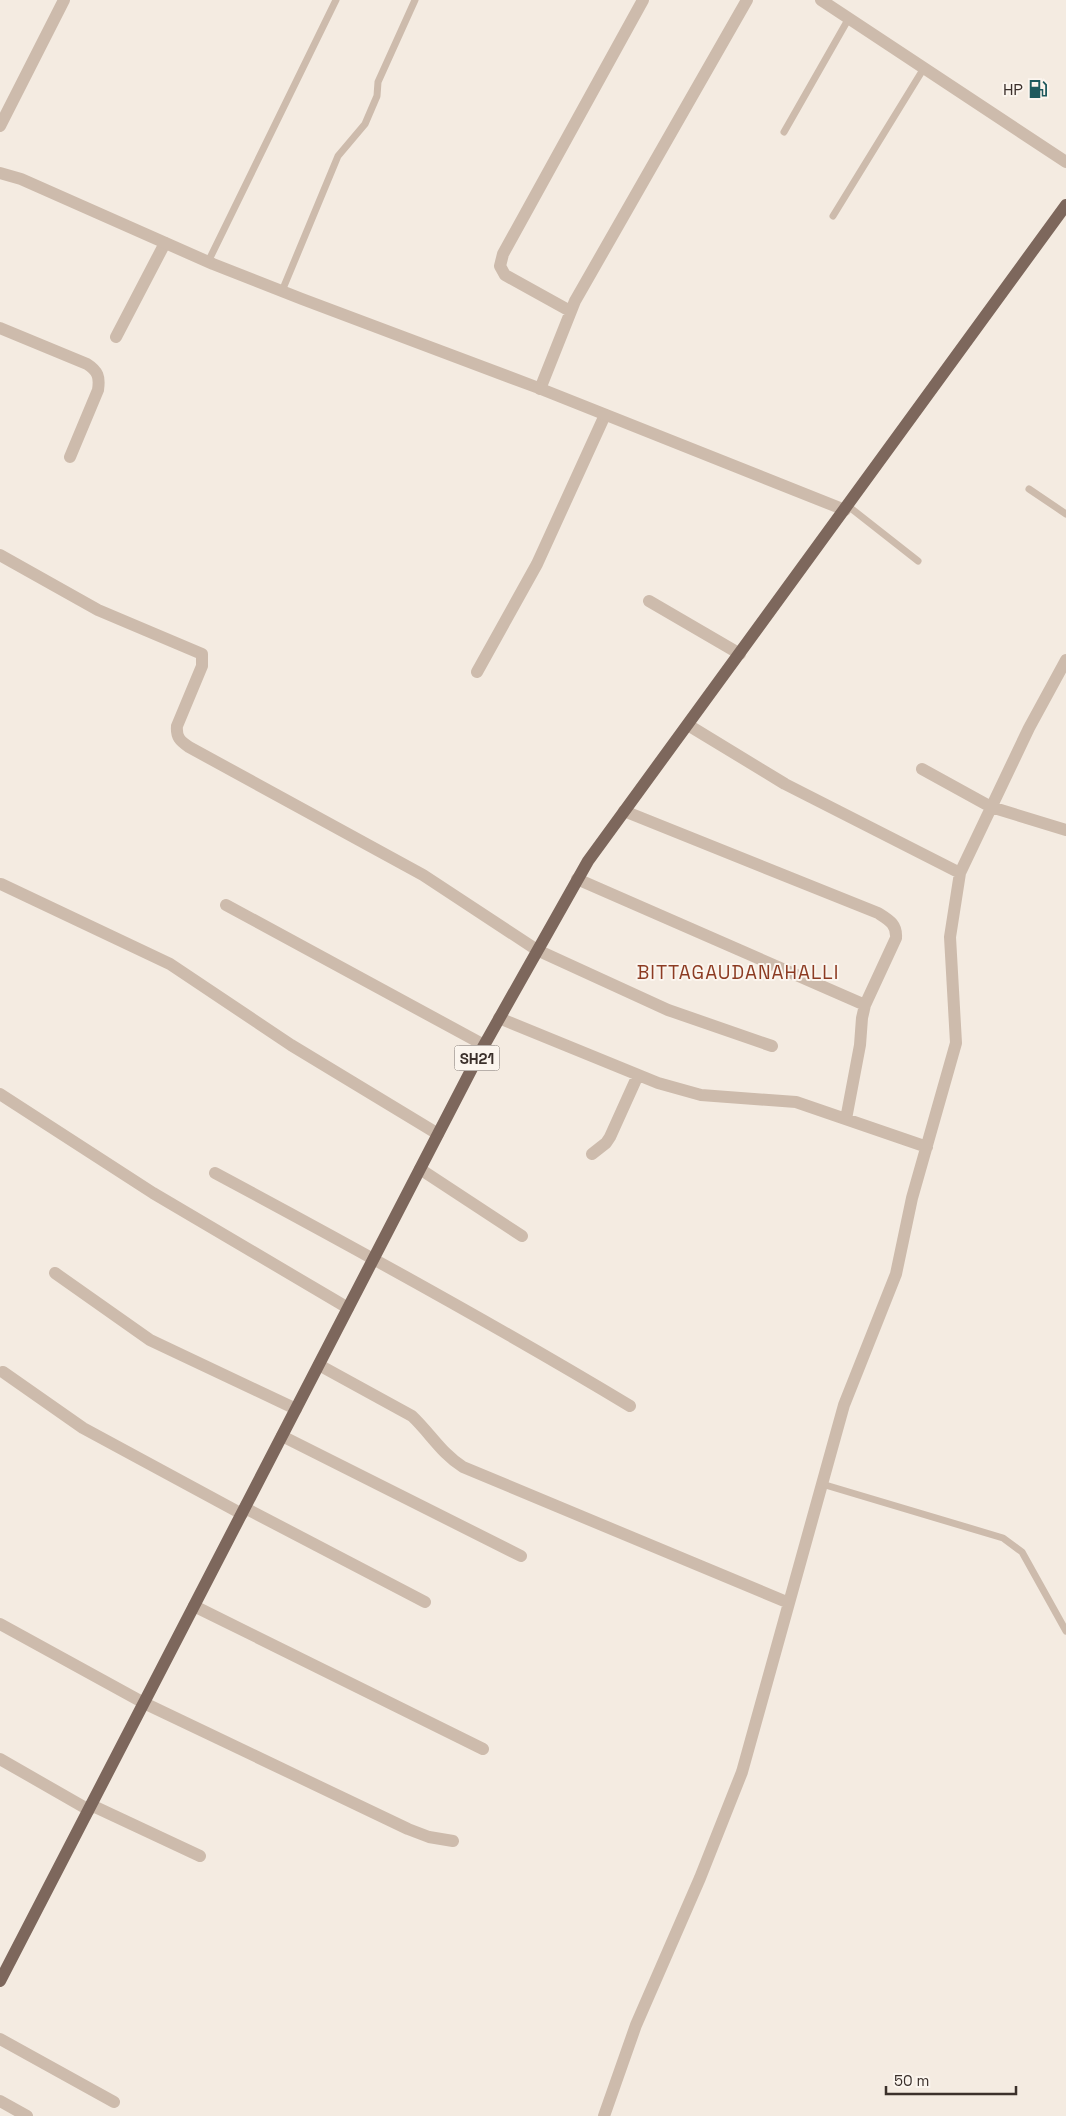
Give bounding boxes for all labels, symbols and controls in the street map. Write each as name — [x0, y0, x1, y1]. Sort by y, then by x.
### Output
fuel station icon: HP — [1027, 78, 1049, 100]
place label: HP — [1003, 79, 1023, 100]
district label: BITTAGAUDANAHALLI — [637, 960, 839, 985]
road number: SH21 — [454, 1046, 500, 1070]
scale bar — [886, 2064, 1016, 2096]
text: 50 m — [894, 2071, 929, 2090]

